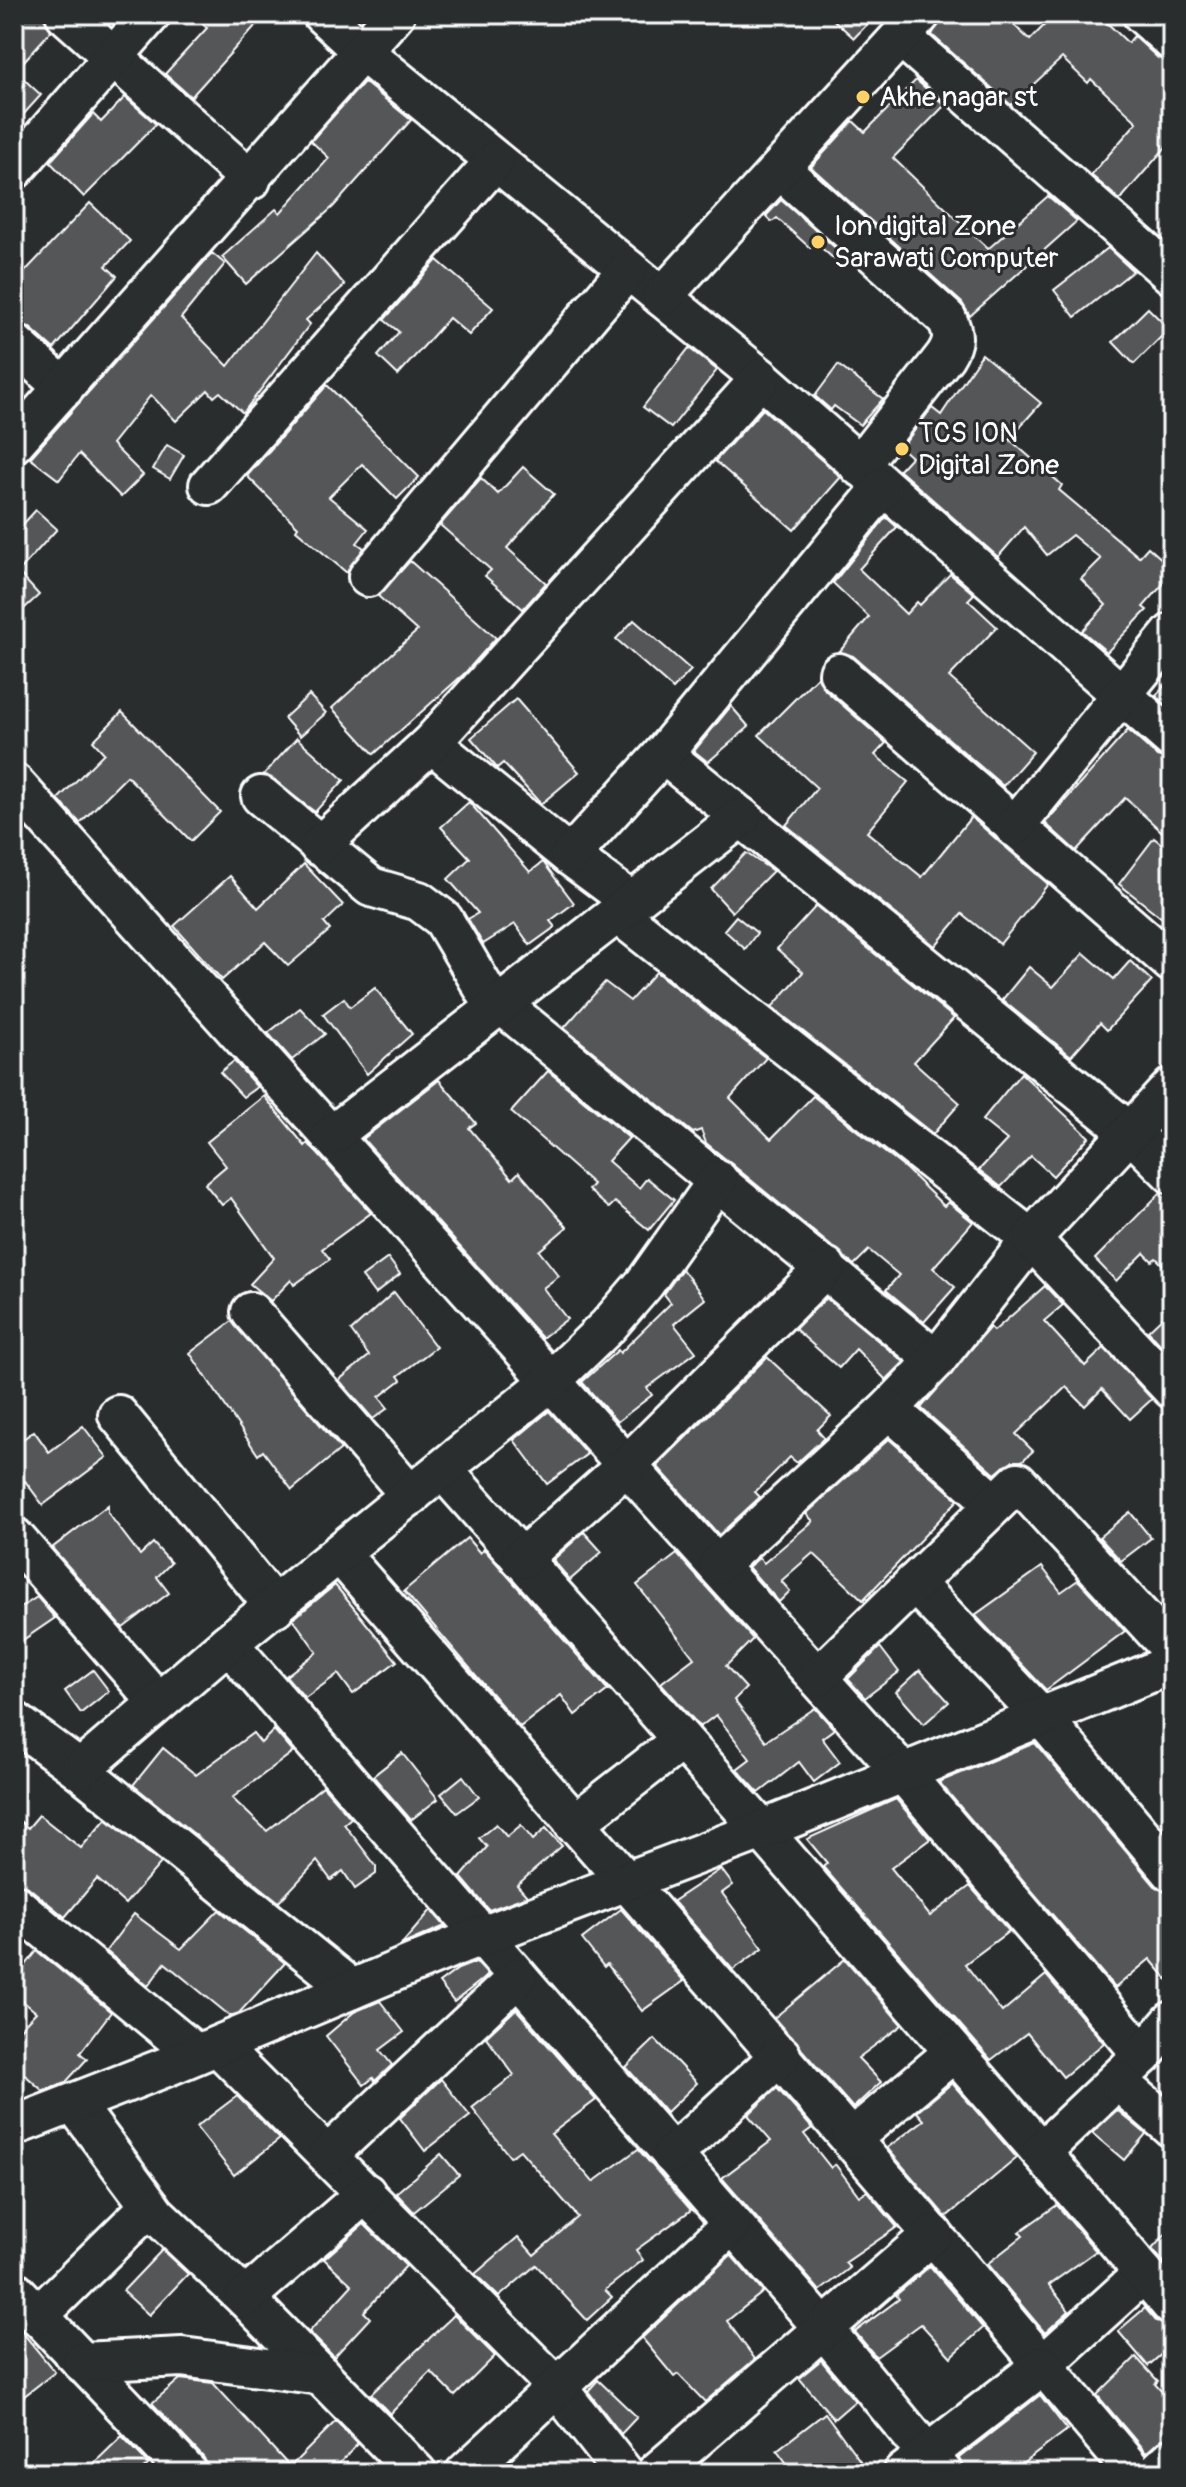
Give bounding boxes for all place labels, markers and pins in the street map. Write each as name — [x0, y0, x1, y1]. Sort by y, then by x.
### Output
place label: Akhe nagar st — [879, 80, 1038, 115]
marker: Akhe nagar st — [854, 88, 872, 106]
place label: Ion digital Zone Sarawati Computer — [834, 209, 1059, 276]
marker: Ion digital Zone Sarawati Computer — [809, 233, 827, 251]
place label: TCS ION Digital Zone — [918, 416, 1059, 483]
marker: TCS ION Digital Zone — [893, 440, 911, 458]

